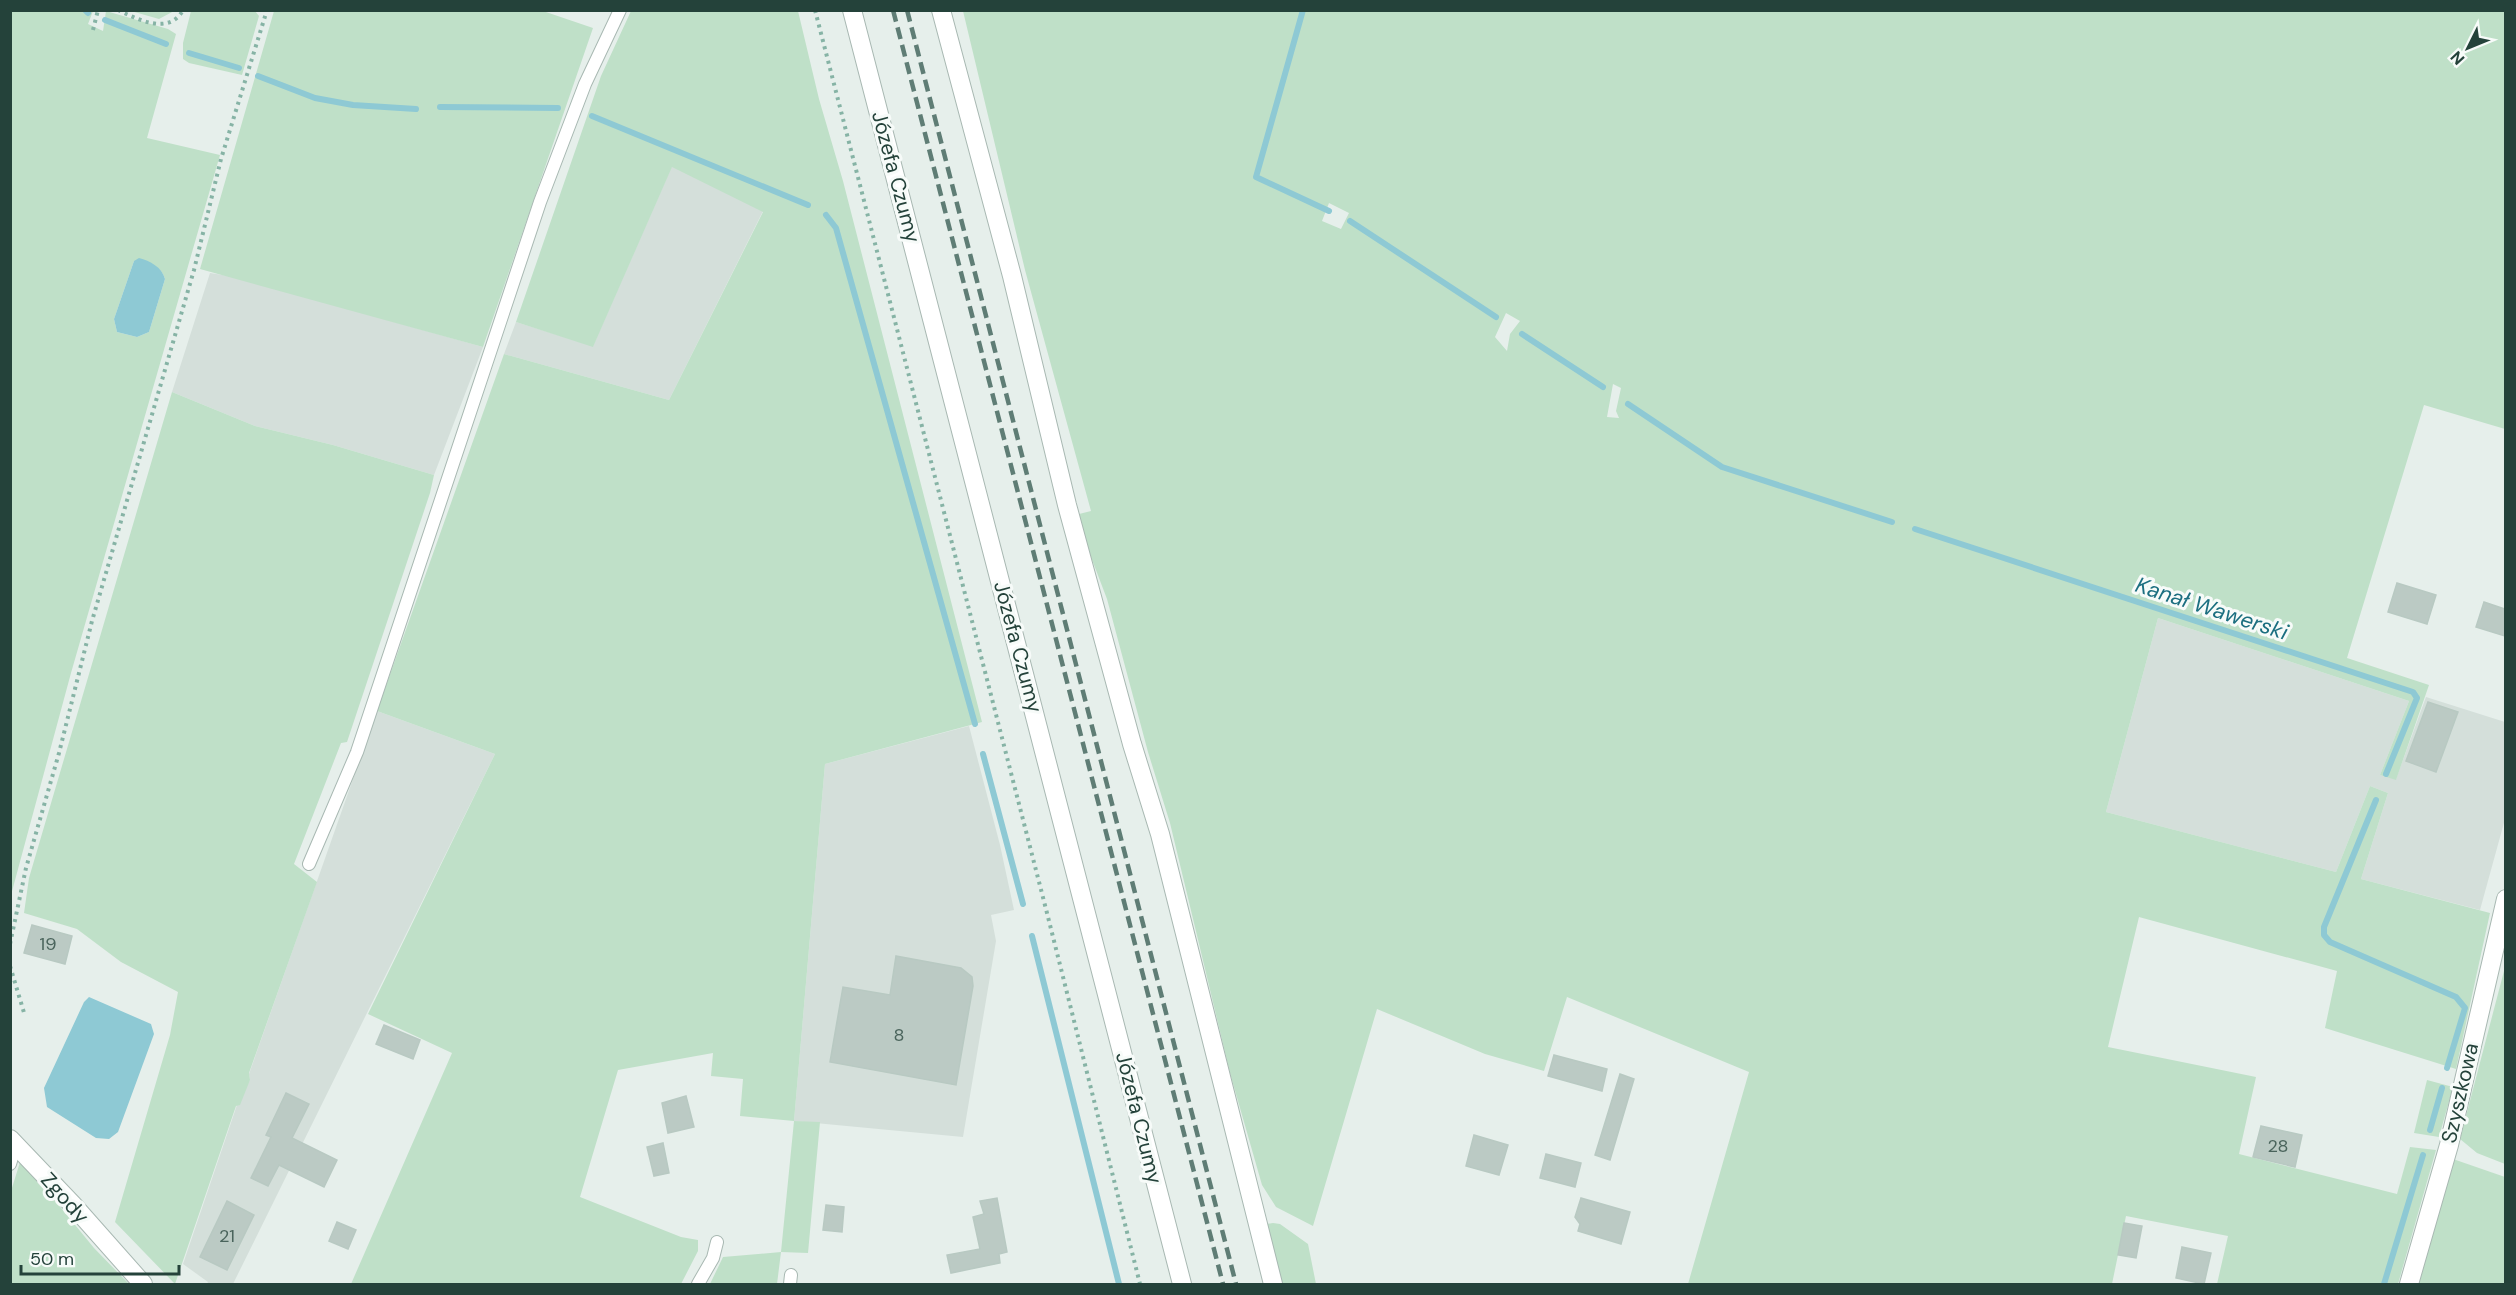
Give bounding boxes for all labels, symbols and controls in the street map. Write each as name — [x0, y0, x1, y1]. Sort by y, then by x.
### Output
north arrow — [2438, 18, 2498, 78]
text: N — [2446, 46, 2469, 69]
street label: Józefa Czumy — [865, 108, 927, 246]
water label: Kanał Wawerski — [2132, 570, 2292, 647]
street label: Józefa Czumy — [987, 578, 1049, 716]
house number: 19 — [40, 932, 56, 956]
house number: 8 — [894, 1023, 904, 1047]
street label: Szyszkowa — [2435, 1040, 2485, 1146]
street label: Józefa Czumy — [1109, 1049, 1169, 1187]
house number: 28 — [2267, 1134, 2289, 1158]
street label: Zgody — [35, 1166, 96, 1230]
house number: 21 — [219, 1224, 235, 1248]
scale bar — [21, 1238, 178, 1276]
text: 50 m — [30, 1247, 74, 1271]

